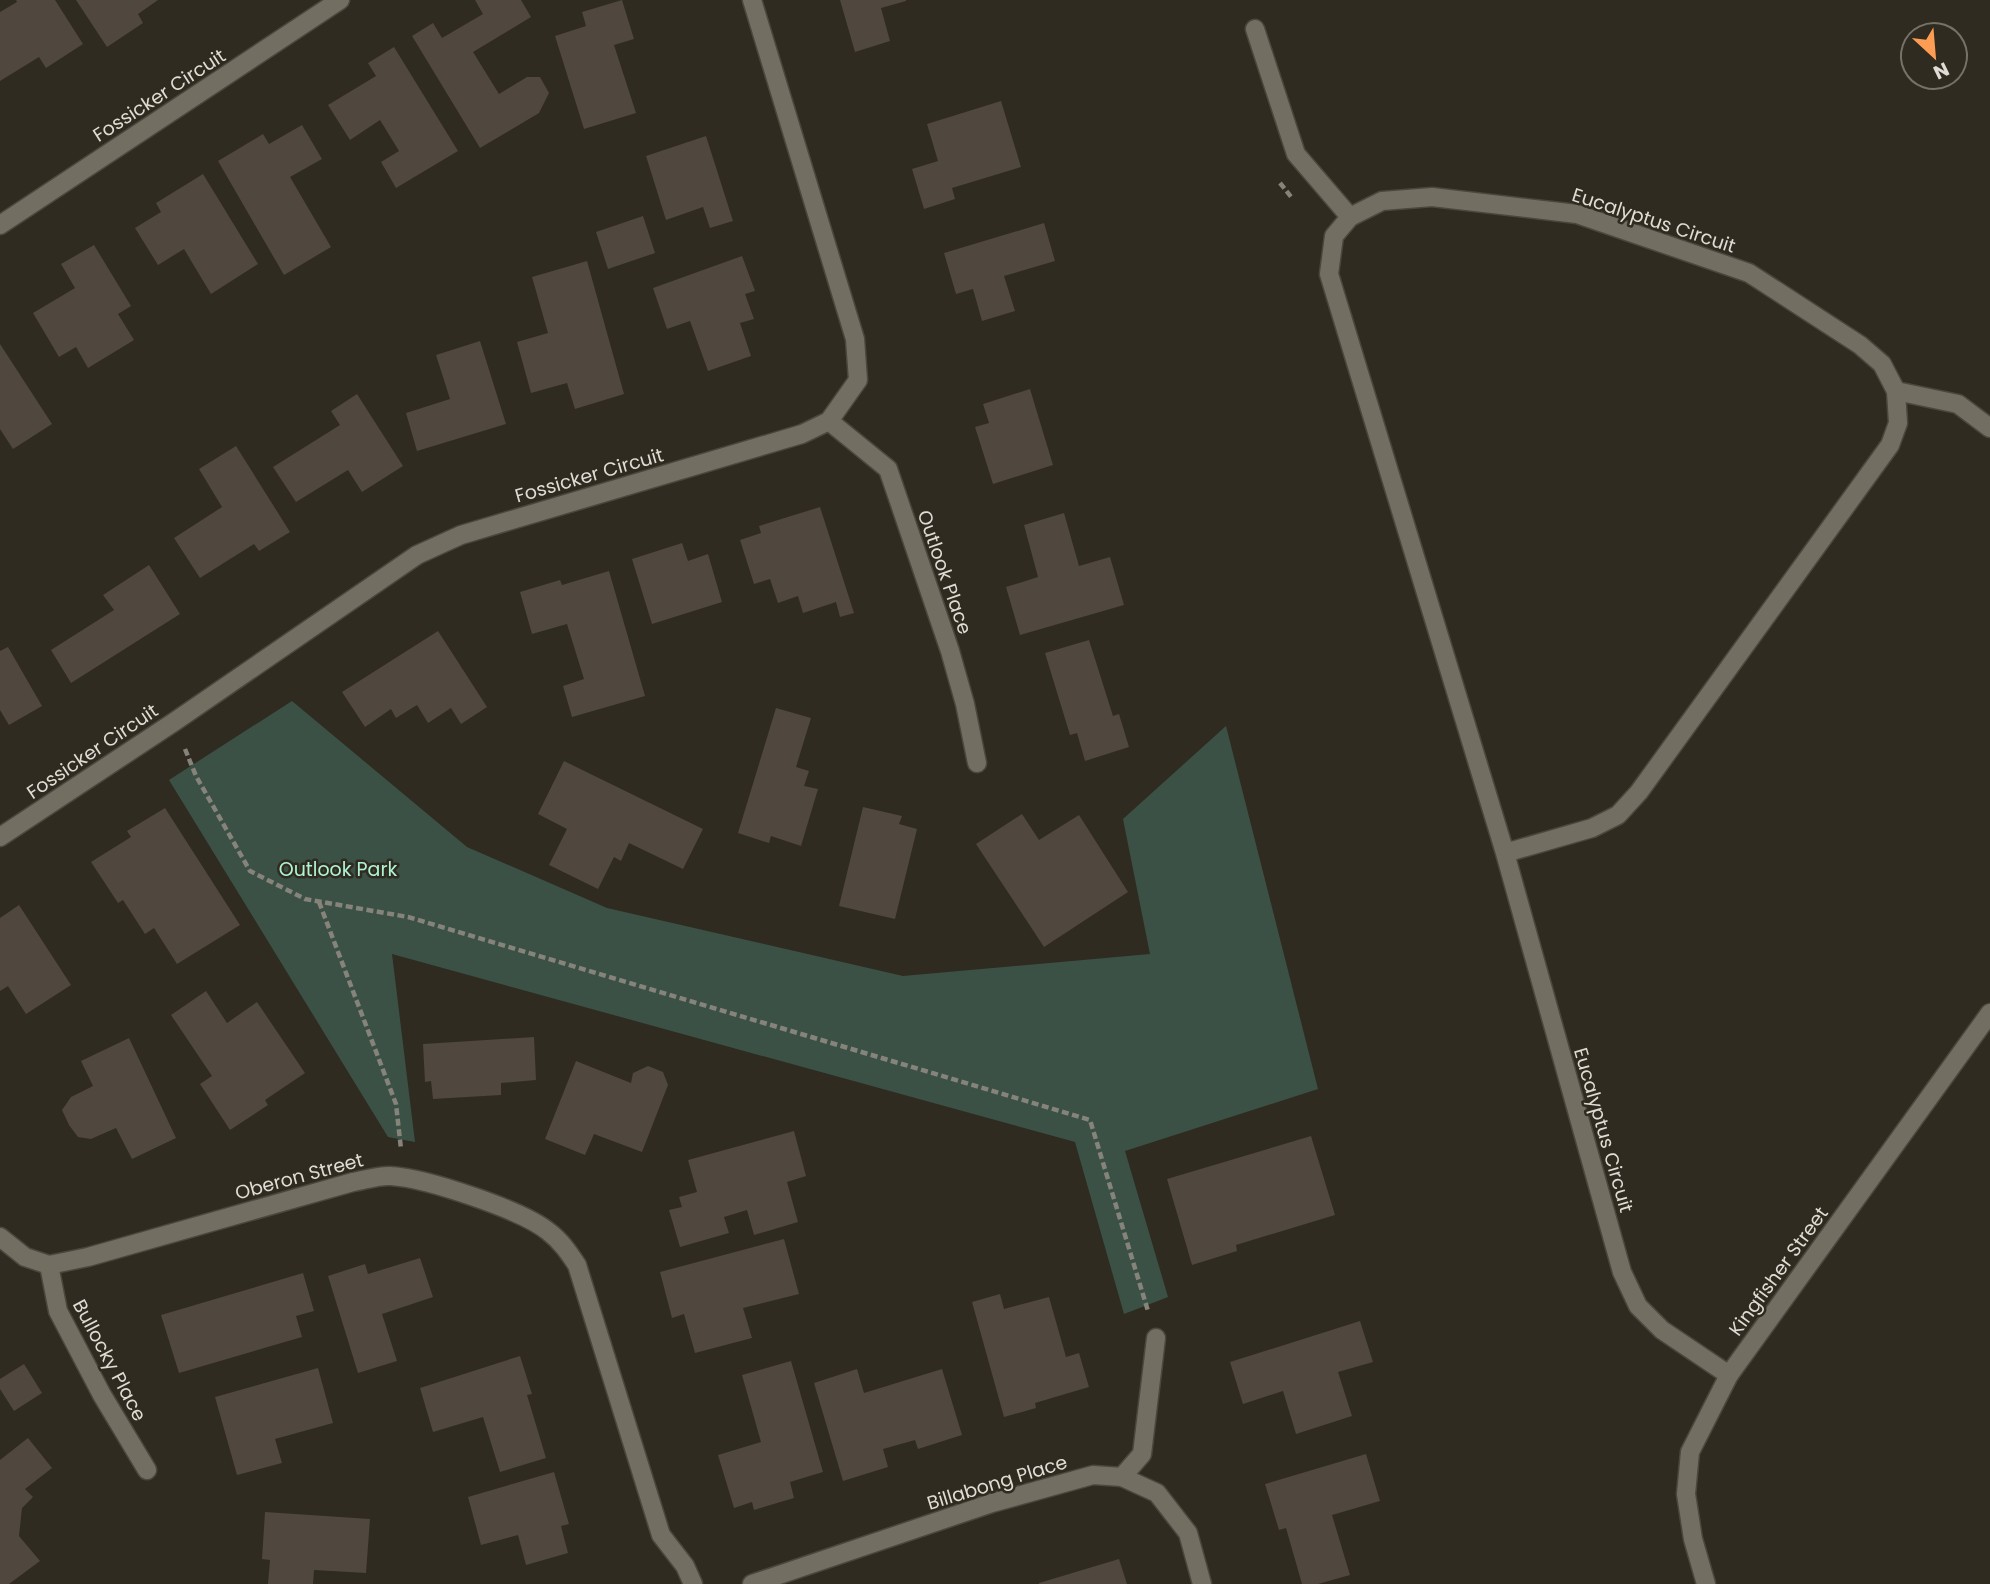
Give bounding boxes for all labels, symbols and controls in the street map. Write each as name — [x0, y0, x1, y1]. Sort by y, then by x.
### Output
north arrow — [1899, 21, 1969, 91]
street label: Fossicker Circuit — [88, 42, 231, 148]
text: N — [1929, 56, 1954, 86]
street label: Eucalyptus Circuit — [1569, 181, 1739, 260]
street label: Fossicker Circuit — [512, 441, 667, 510]
street label: Outlook Place — [911, 506, 978, 638]
street label: Fossicker Circuit — [21, 697, 163, 805]
park label: Outlook Park — [279, 856, 397, 883]
street label: Eucalyptus Circuit — [1567, 1045, 1640, 1216]
street label: Oberon Street — [232, 1146, 366, 1207]
street label: Kingfisher Street — [1722, 1201, 1835, 1341]
street label: Bullocky Place — [66, 1295, 153, 1426]
street label: Billabong Place — [924, 1448, 1071, 1517]

